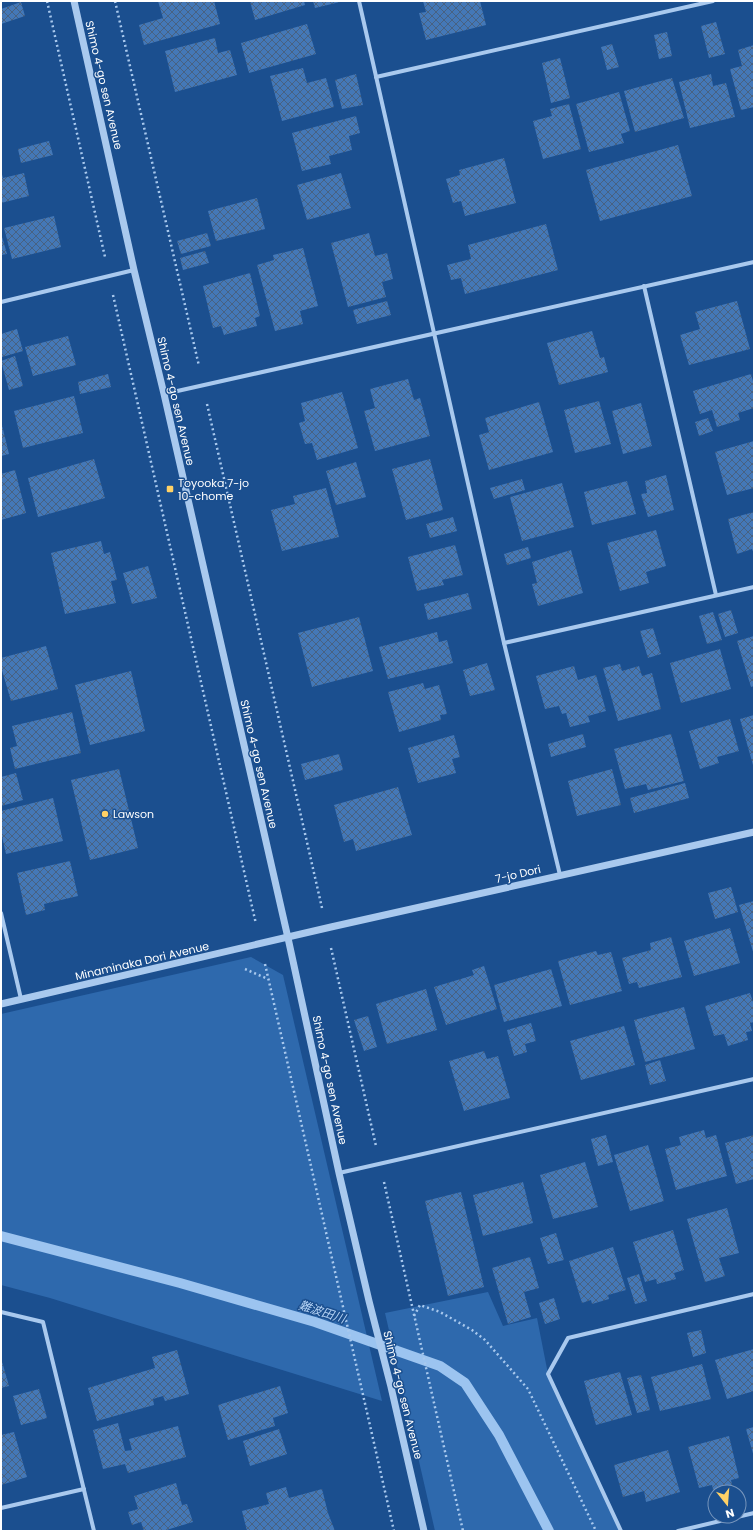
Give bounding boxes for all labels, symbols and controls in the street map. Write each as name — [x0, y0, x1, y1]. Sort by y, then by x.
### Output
street label: Shimo 4-go sen Avenue — [81, 19, 127, 151]
street label: Shimo 4-go sen Avenue — [153, 335, 199, 467]
place label: Toyooka 7-jo 10-chome — [178, 475, 249, 504]
marker: Toyooka 7-jo 10-chome — [165, 484, 175, 494]
street label: Shimo 4-go sen Avenue — [236, 698, 282, 830]
place label: Lawson — [113, 806, 154, 822]
marker: Lawson — [100, 809, 110, 819]
street label: 7-jo Dori — [494, 861, 543, 887]
street label: Minaminaka Dori Avenue — [73, 938, 211, 984]
street label: Shimo 4-go sen Avenue — [308, 1014, 352, 1146]
water label: 難波田川 — [297, 1296, 350, 1328]
street label: Shimo 4-go sen Avenue — [379, 1329, 427, 1461]
north arrow — [707, 1484, 747, 1524]
text: N — [724, 1505, 736, 1522]

